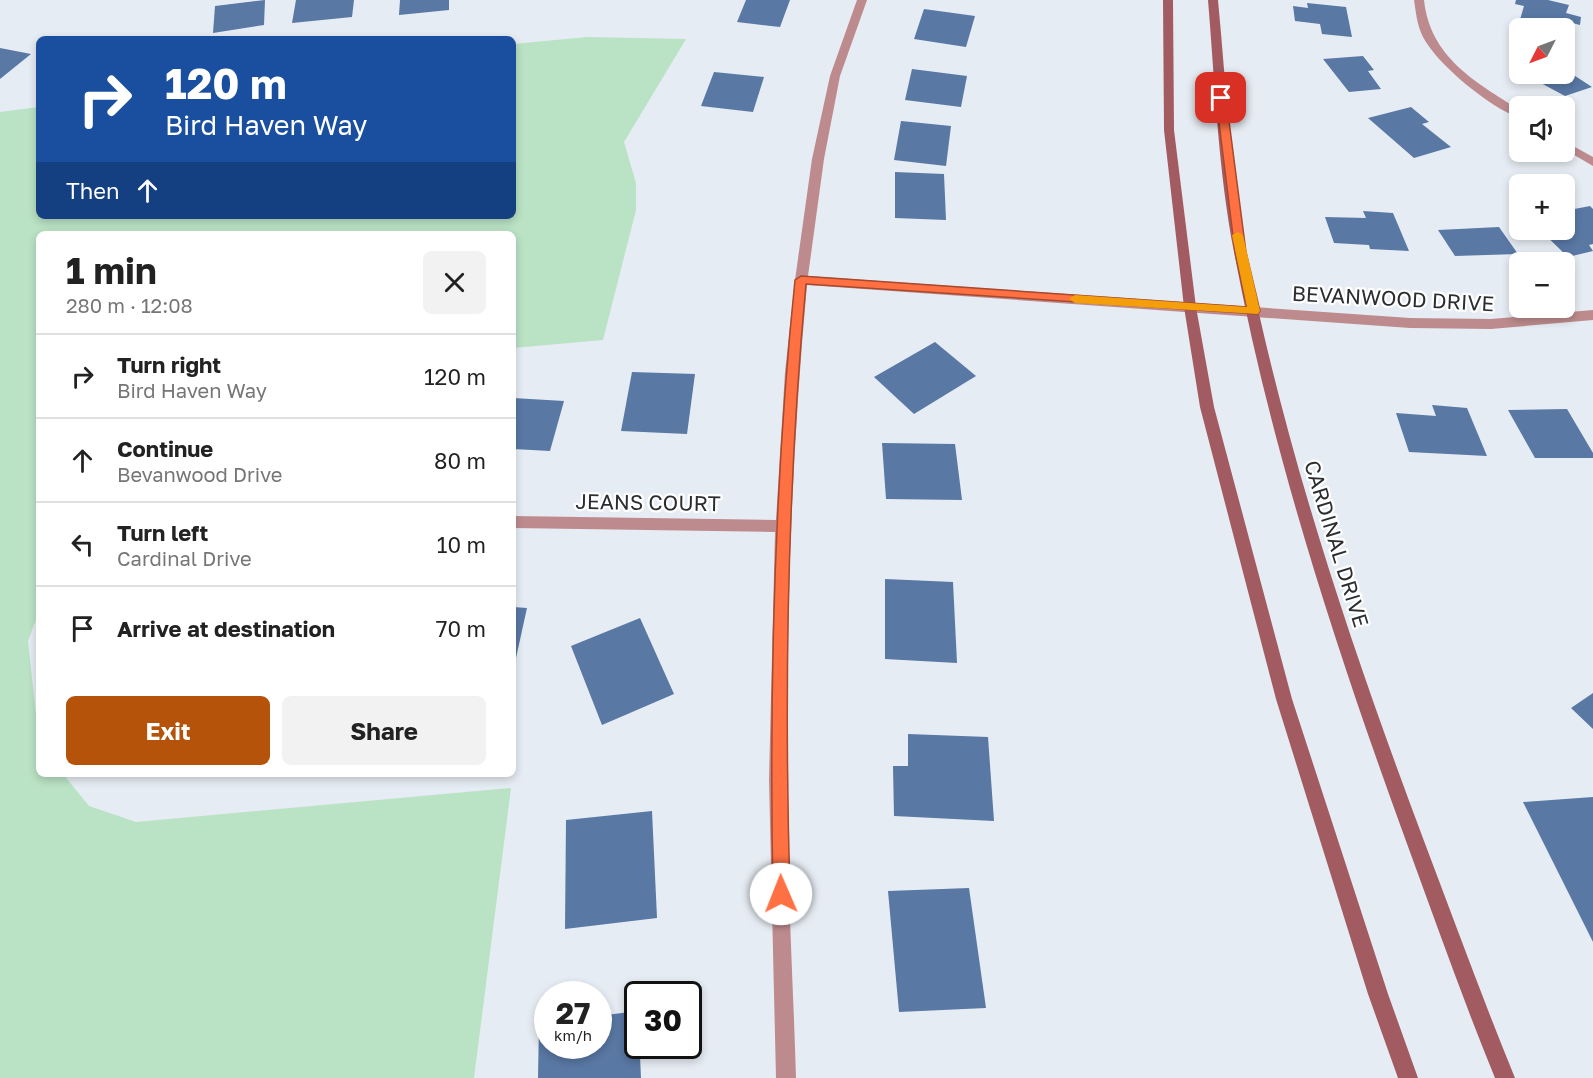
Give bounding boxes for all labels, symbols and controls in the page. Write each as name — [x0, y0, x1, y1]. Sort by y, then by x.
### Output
north arrow — [1509, 18, 1575, 84]
map controls — [1509, 18, 1575, 318]
text: 120 m — [165, 58, 287, 108]
icon: right — [66, 60, 144, 138]
pin — [1195, 72, 1246, 123]
icon: arrive — [1204, 81, 1237, 114]
button: sound — [1509, 96, 1575, 162]
text: Bird Haven Way — [165, 109, 367, 141]
icon: ahead — [131, 174, 164, 207]
button: + — [1509, 174, 1575, 240]
text: Then — [66, 177, 119, 204]
text: 1 min — [66, 249, 157, 292]
button: close — [423, 251, 486, 314]
button: − — [1509, 252, 1575, 318]
street label: BEVANWOOD DRIVE — [1291, 280, 1495, 316]
text: 280 m · 12:08 — [66, 293, 193, 317]
text: Turn right — [117, 351, 221, 378]
icon: right — [66, 360, 99, 393]
text: 120 m — [424, 363, 486, 390]
text: Bird Haven Way — [117, 378, 267, 402]
text: Continue — [117, 435, 213, 462]
icon: ahead — [66, 444, 99, 477]
text: 80 m — [434, 447, 486, 474]
street label: CARDINAL DRIVE — [1299, 457, 1375, 630]
text: Bevanwood Drive — [117, 462, 282, 486]
street label: JEANS COURT — [575, 488, 721, 516]
text: Turn left — [117, 519, 208, 546]
icon: left — [66, 528, 99, 561]
text: 10 m — [437, 531, 486, 558]
text: Cardinal Drive — [117, 546, 252, 570]
icon: arrive — [66, 612, 99, 645]
text: Arrive at destination — [117, 615, 335, 642]
text: 70 m — [436, 615, 486, 642]
button: Exit — [66, 696, 270, 765]
button: Share — [282, 696, 486, 765]
position arrow — [749, 862, 813, 926]
speed limit sign: 30 — [624, 981, 702, 1059]
text: 27 — [556, 995, 590, 1031]
text: km/h — [554, 1026, 592, 1044]

